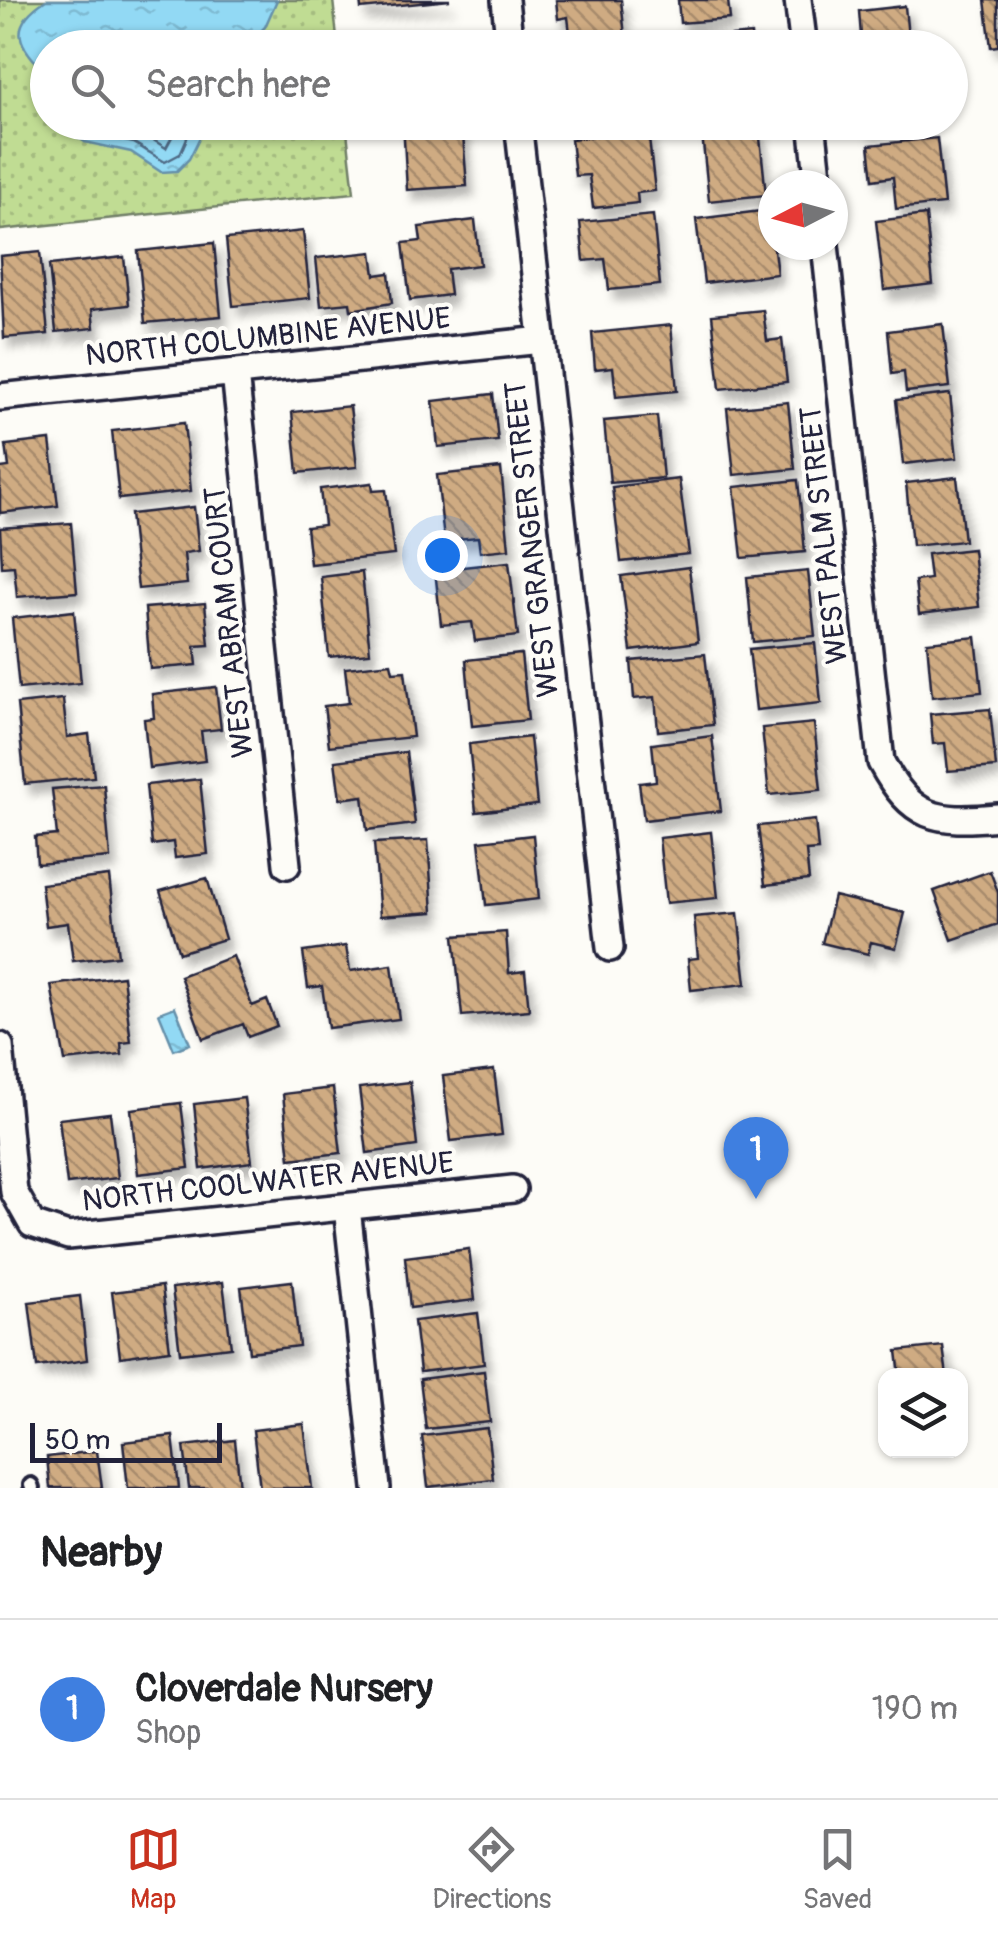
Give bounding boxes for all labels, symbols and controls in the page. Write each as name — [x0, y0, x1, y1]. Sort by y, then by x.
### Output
search box — [30, 30, 968, 140]
icon: search — [65, 58, 120, 113]
text: Search here — [145, 61, 331, 109]
north arrow — [758, 170, 848, 260]
street label: NORTH COLUMBINE AVENUE — [84, 299, 452, 375]
street label: WEST GRANGER STREET — [497, 379, 567, 699]
street label: WEST PALM STREET — [792, 404, 856, 666]
street label: WEST ABRAM COURT — [196, 484, 262, 760]
your location — [417, 530, 468, 581]
pin: 1 — [724, 1116, 788, 1199]
street label: NORTH COOLWATER AVENUE — [80, 1144, 456, 1220]
map controls — [878, 1368, 968, 1458]
button: layers — [878, 1368, 968, 1458]
scale bar — [30, 1418, 222, 1462]
text: 50 m — [45, 1423, 110, 1458]
text: Nearby — [40, 1527, 162, 1579]
text: Cloverdale Nursery — [135, 1665, 433, 1713]
text: 1 — [66, 1689, 79, 1729]
text: 190 m — [872, 1689, 958, 1729]
text: Shop — [135, 1713, 201, 1753]
tab: Map — [126, 1822, 181, 1917]
tab: Directions — [432, 1822, 551, 1917]
tab: Saved — [803, 1822, 872, 1917]

